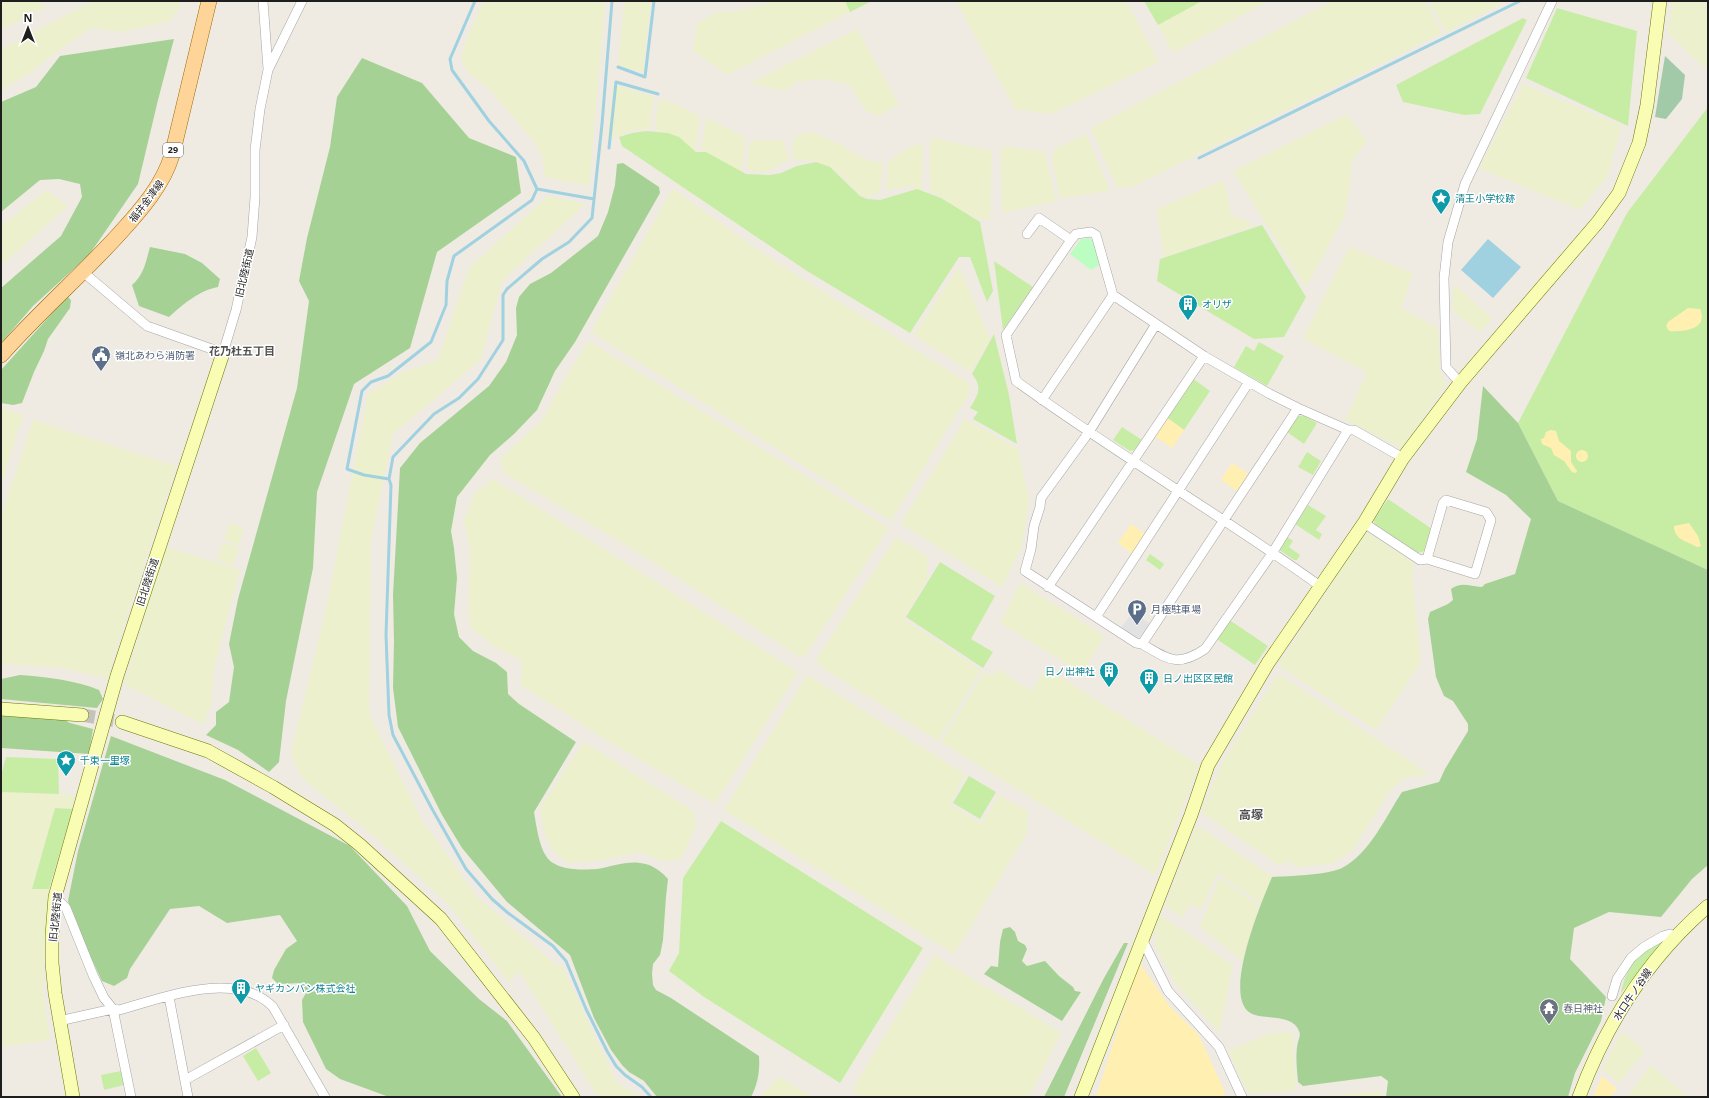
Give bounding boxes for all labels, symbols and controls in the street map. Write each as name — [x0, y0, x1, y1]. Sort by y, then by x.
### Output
north arrow — [8, 8, 48, 48]
text: N — [24, 10, 32, 25]
road number: 29 — [163, 143, 183, 157]
street label: 福井金津線 — [125, 177, 167, 225]
place icon: 清王小学校跡 — [1430, 187, 1452, 215]
place label: 清王小学校跡 — [1455, 191, 1515, 205]
street label: 旧北陸街道 — [232, 247, 256, 299]
building icon: オリザ — [1177, 293, 1199, 321]
place label: オリザ — [1202, 297, 1232, 311]
district label: 花乃杜五丁目 — [209, 343, 275, 358]
public building icon: 嶺北あわら消防署 — [90, 344, 112, 372]
place label: 嶺北あわら消防署 — [115, 348, 195, 362]
street label: 旧北陸街道 — [133, 556, 161, 608]
parking icon: 月極駐車場 — [1126, 598, 1148, 626]
place label: 月極駐車場 — [1151, 602, 1201, 616]
building icon: 日ノ出神社 — [1098, 660, 1120, 688]
place label: 日ノ出神社 — [1045, 664, 1095, 678]
building icon: 日ノ出区区民館 — [1138, 667, 1160, 695]
place label: 日ノ出区区民館 — [1163, 671, 1233, 685]
place icon: 千束一里塚 — [55, 749, 77, 777]
place label: 千束一里塚 — [80, 753, 130, 767]
district label: 高塚 — [1239, 806, 1263, 823]
street label: 旧北陸街道 — [45, 891, 65, 943]
street label: 水口牛ノ谷線 — [1609, 965, 1655, 1023]
building icon: ヤギカンバン株式会社 — [230, 977, 252, 1005]
place label: ヤギカンバン株式会社 — [255, 981, 356, 995]
temple icon: 春日神社 — [1538, 997, 1560, 1025]
place label: 春日神社 — [1563, 1001, 1603, 1015]

